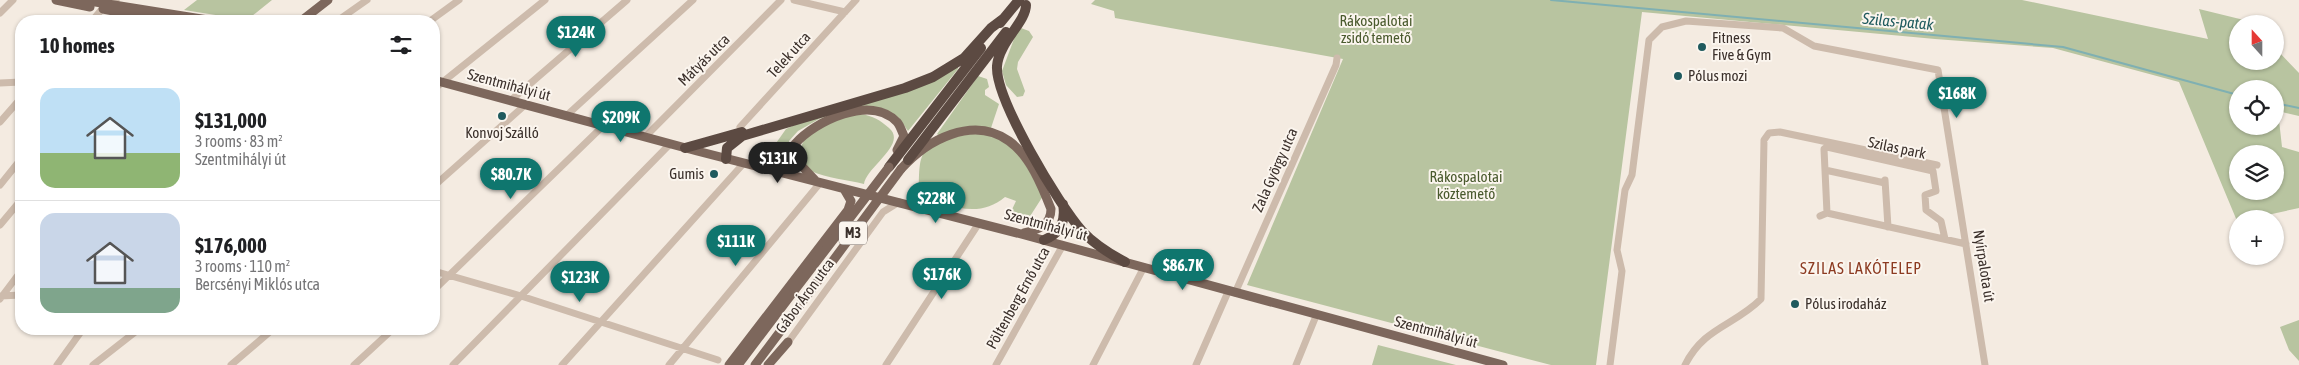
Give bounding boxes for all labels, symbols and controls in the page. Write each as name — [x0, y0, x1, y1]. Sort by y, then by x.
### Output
water label: Szilas-patak — [1861, 9, 1935, 34]
park label: Rákospalotai zsidó temető — [1340, 12, 1412, 46]
pin: $124K — [541, 15, 611, 58]
north arrow — [2229, 15, 2284, 70]
map controls — [2229, 15, 2284, 265]
text: $124K — [557, 23, 595, 41]
street label: Telek utca — [764, 28, 814, 81]
place label: Fitness Five & Gym — [1712, 29, 1771, 63]
street label: Mátyás utca — [674, 30, 733, 89]
icon: filters — [387, 31, 415, 59]
text: 10 homes — [40, 33, 115, 57]
marker: Fitness Five & Gym — [1696, 41, 1708, 53]
street label: Szentmihályi út — [466, 65, 553, 104]
place label: Pólus mozi — [1688, 67, 1747, 84]
marker: Pólus mozi — [1672, 70, 1684, 82]
pin: $168K — [1922, 76, 1992, 119]
button: locate — [2229, 80, 2284, 135]
text: $168K — [1938, 84, 1976, 102]
pin: $209K — [586, 100, 656, 143]
icon: home — [80, 108, 140, 168]
text: $131,000 — [195, 108, 267, 132]
text: $209K — [602, 108, 640, 126]
marker: Konvoj Szálló — [496, 110, 508, 122]
place label: Konvoj Szálló — [465, 124, 539, 141]
street label: Zala György utca — [1248, 125, 1301, 215]
text: 3 rooms · 83 m² — [195, 132, 283, 150]
street label: Szilas park — [1867, 133, 1928, 162]
pin: $131K — [743, 142, 813, 184]
button: layers — [2229, 145, 2284, 200]
text: $131K — [759, 149, 797, 167]
text: Szentmihályi út — [195, 150, 286, 168]
pin: $80.7K — [470, 158, 552, 200]
text: $80.7K — [491, 165, 531, 183]
place label: Gumis — [669, 165, 704, 182]
marker: Gumis — [708, 168, 720, 180]
park label: Rákospalotai köztemető — [1430, 168, 1502, 202]
pin: $228K — [901, 182, 971, 224]
text: $228K — [917, 189, 955, 207]
street label: Szentmihályi út — [1003, 205, 1090, 244]
button: + — [2229, 210, 2284, 265]
road number: M3 — [839, 222, 867, 244]
pin: $111K — [701, 224, 771, 267]
street label: Nyírpalota út — [1970, 229, 1999, 303]
text: $111K — [717, 232, 755, 250]
icon: home — [80, 233, 140, 293]
text: $176,000 — [195, 233, 267, 257]
street label: Pöltenberg Ernő utca — [982, 244, 1053, 352]
pin: $86.7K — [1142, 248, 1224, 291]
street label: Gábor Áron utca — [772, 255, 837, 336]
text: $86.7K — [1163, 256, 1203, 274]
text: 3 rooms · 110 m² — [195, 257, 290, 275]
pin: $176K — [907, 258, 977, 300]
district label: SZILAS LAKÓTELEP — [1800, 259, 1922, 277]
pin: $123K — [545, 260, 615, 303]
text: $176K — [923, 265, 961, 283]
text: $123K — [561, 268, 599, 286]
text: Bercsényi Miklós utca — [195, 275, 320, 293]
place label: Pólus irodaház — [1805, 295, 1887, 312]
marker: Pólus irodaház — [1789, 298, 1801, 310]
street label: Szentmihályi út — [1393, 312, 1480, 351]

